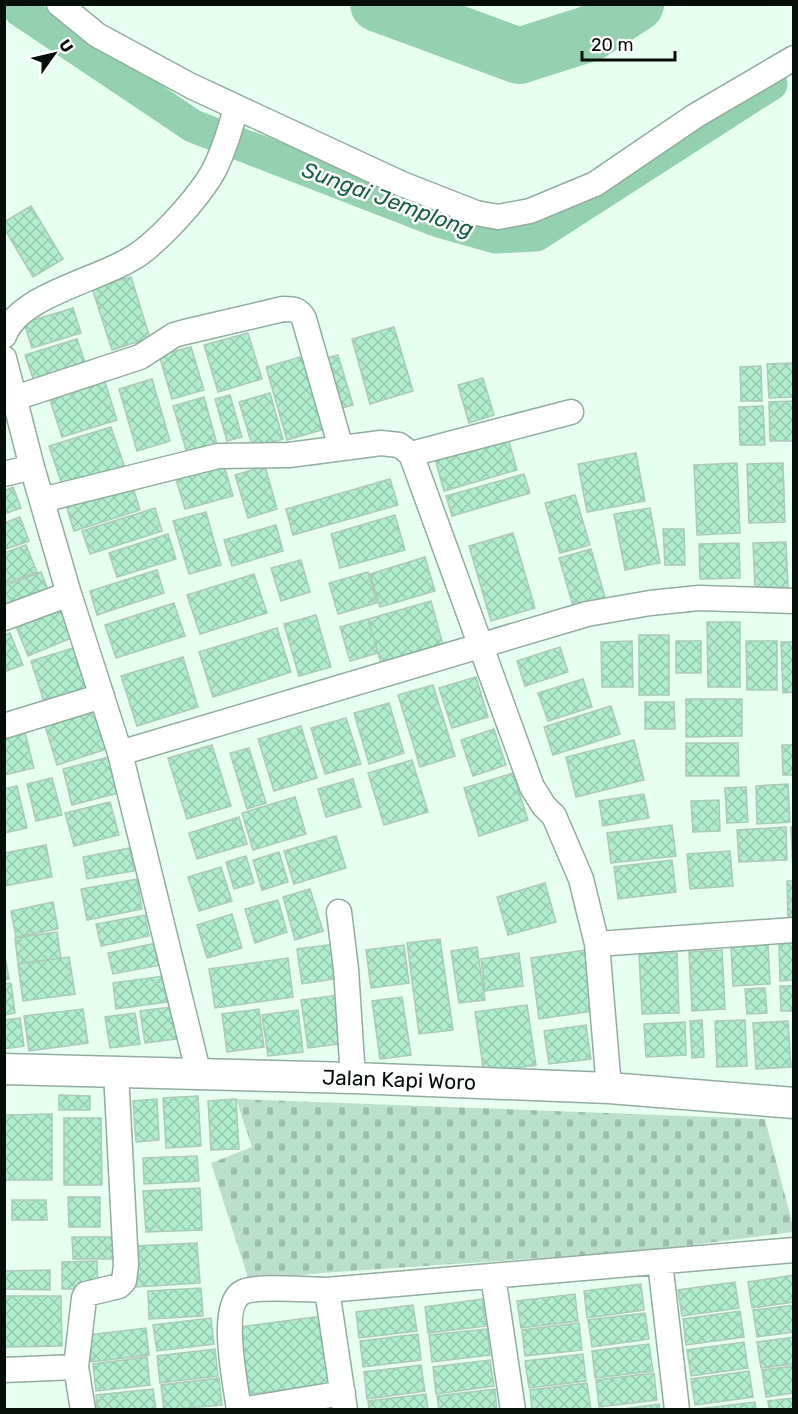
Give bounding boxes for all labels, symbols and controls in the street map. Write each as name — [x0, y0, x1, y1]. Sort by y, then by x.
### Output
north arrow — [24, 24, 84, 84]
scale bar — [582, 24, 675, 62]
text: 20 m — [591, 34, 633, 56]
text: U — [55, 36, 77, 56]
water label: Sungai Jemplong — [299, 156, 477, 243]
street label: Jalan Kapi Woro — [322, 1064, 476, 1095]

